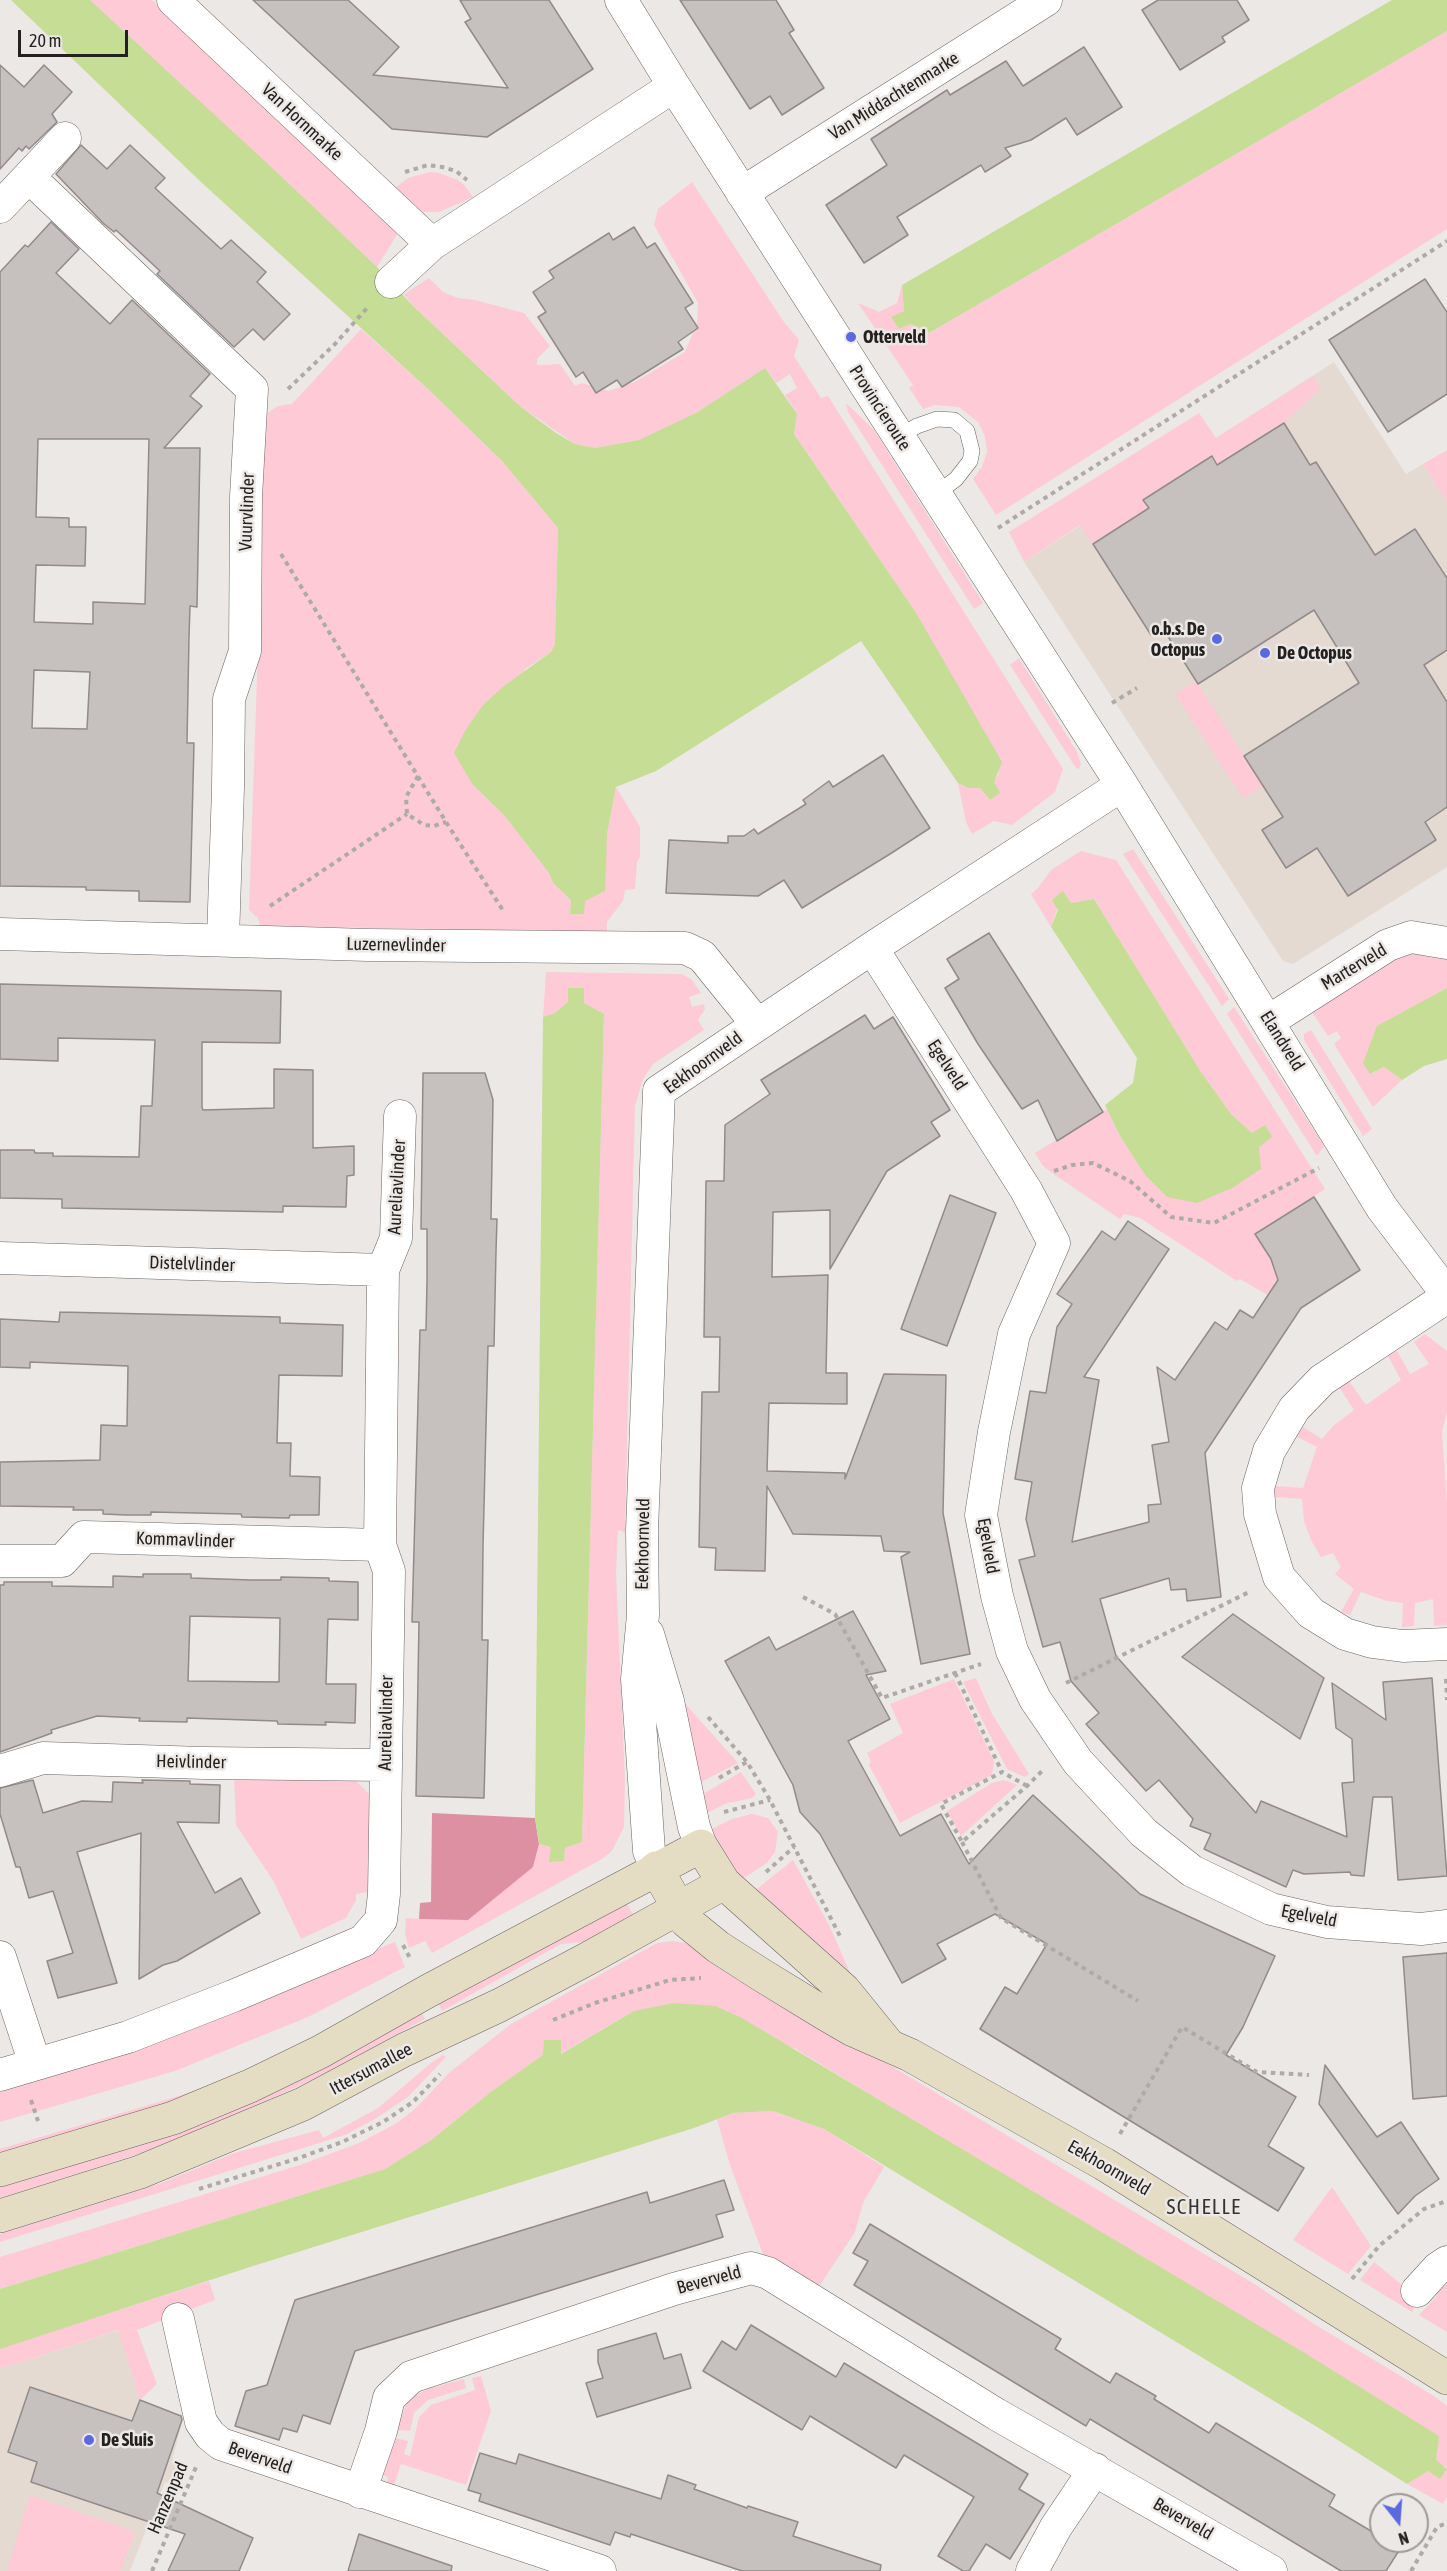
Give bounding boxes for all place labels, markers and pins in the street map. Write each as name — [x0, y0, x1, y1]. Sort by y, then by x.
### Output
place label: Otterveld — [863, 326, 926, 348]
marker: Otterveld — [844, 330, 858, 344]
place label: o.b.s. De Octopus — [1151, 618, 1205, 660]
marker: o.b.s. De Octopus — [1210, 632, 1224, 646]
place label: De Octopus — [1277, 642, 1352, 664]
marker: De Octopus — [1258, 646, 1272, 660]
place label: De Sluis — [101, 2429, 153, 2451]
marker: De Sluis — [82, 2433, 96, 2447]

